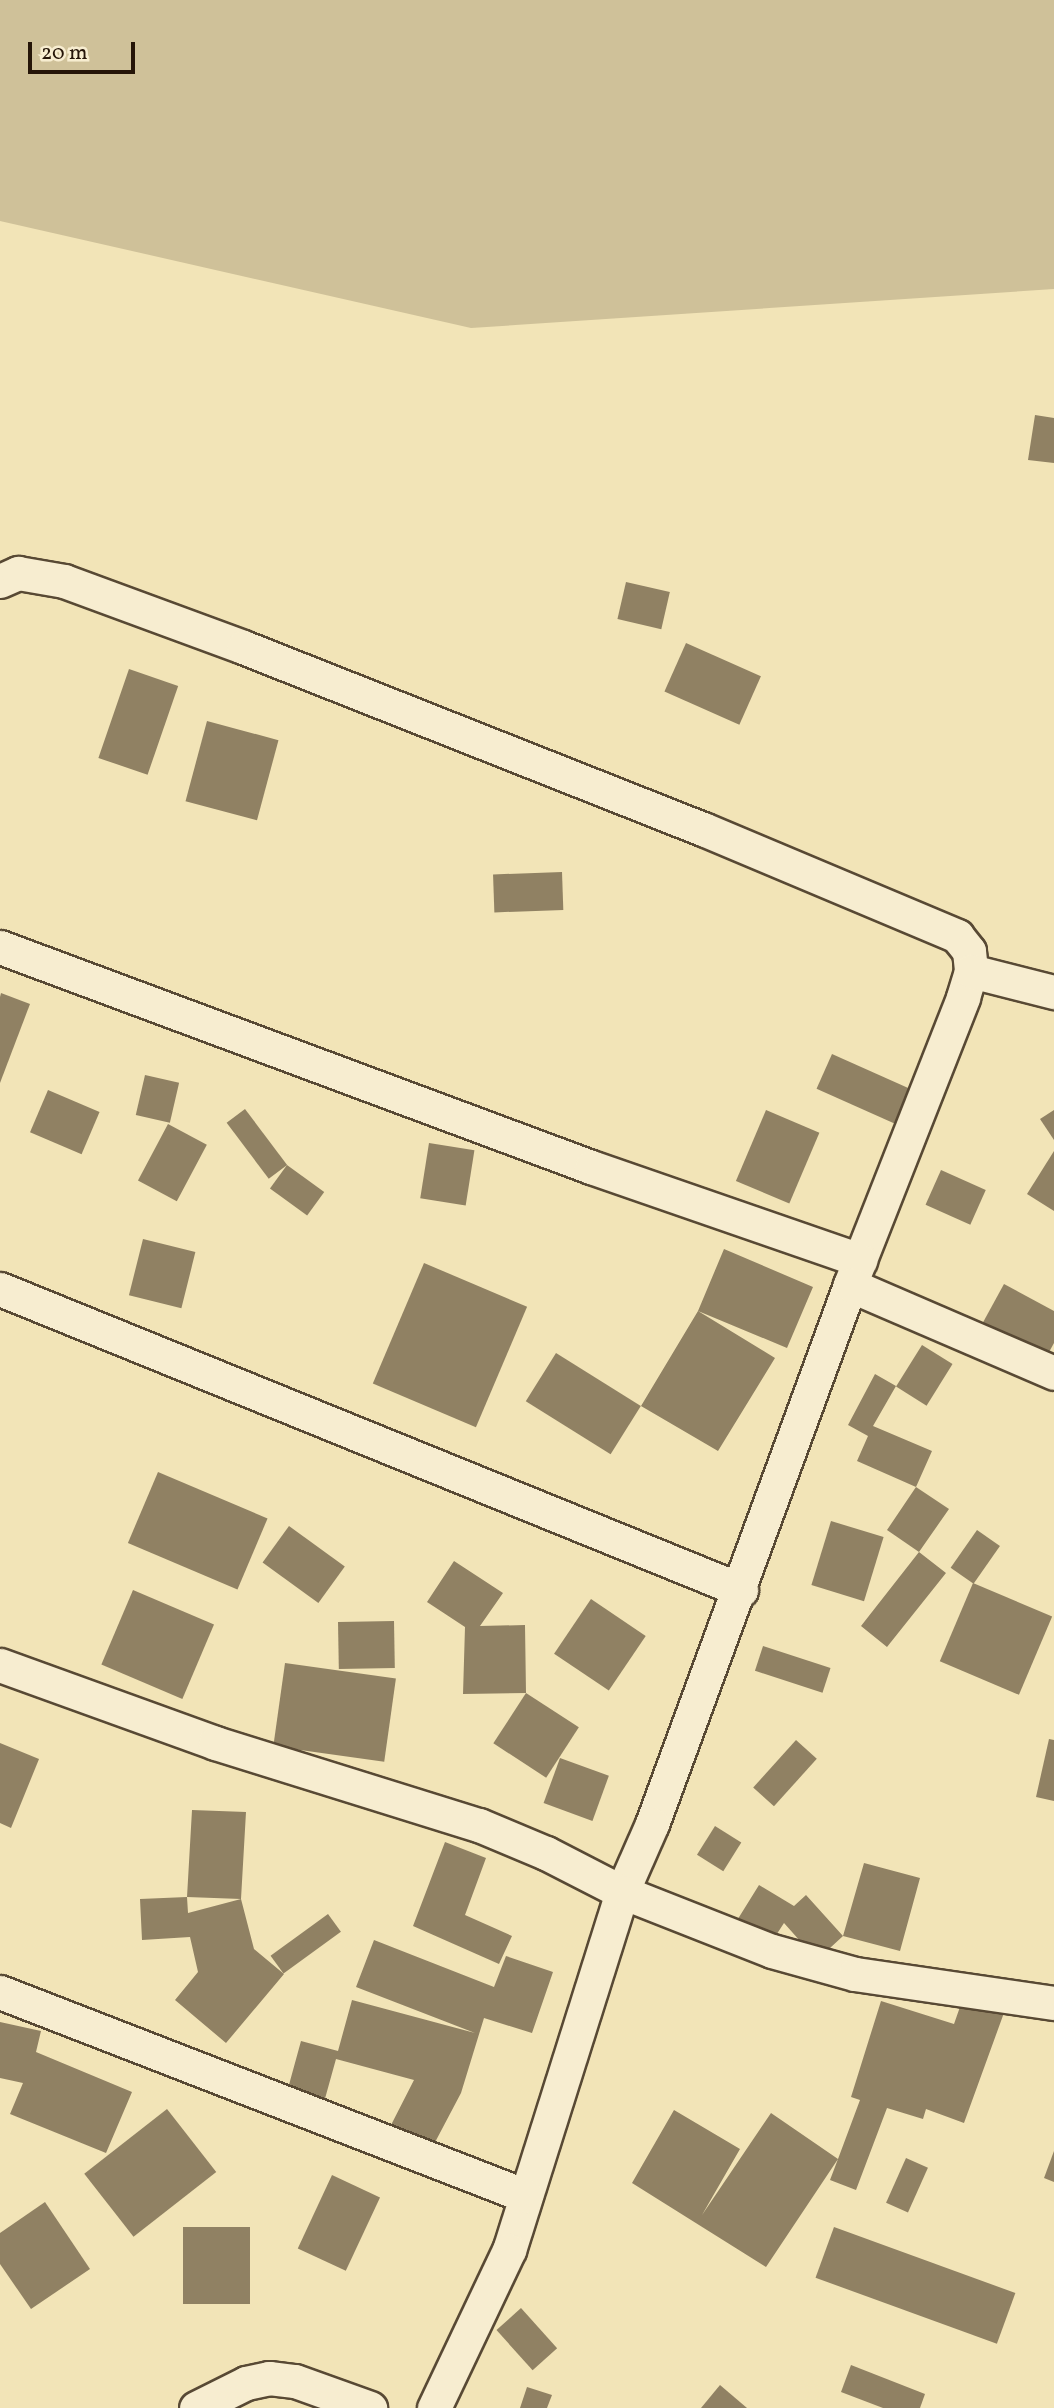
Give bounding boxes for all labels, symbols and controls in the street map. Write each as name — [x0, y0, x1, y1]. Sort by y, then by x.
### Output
scale bar — [32, 28, 138, 72]
text: 20 m — [41, 39, 87, 68]

